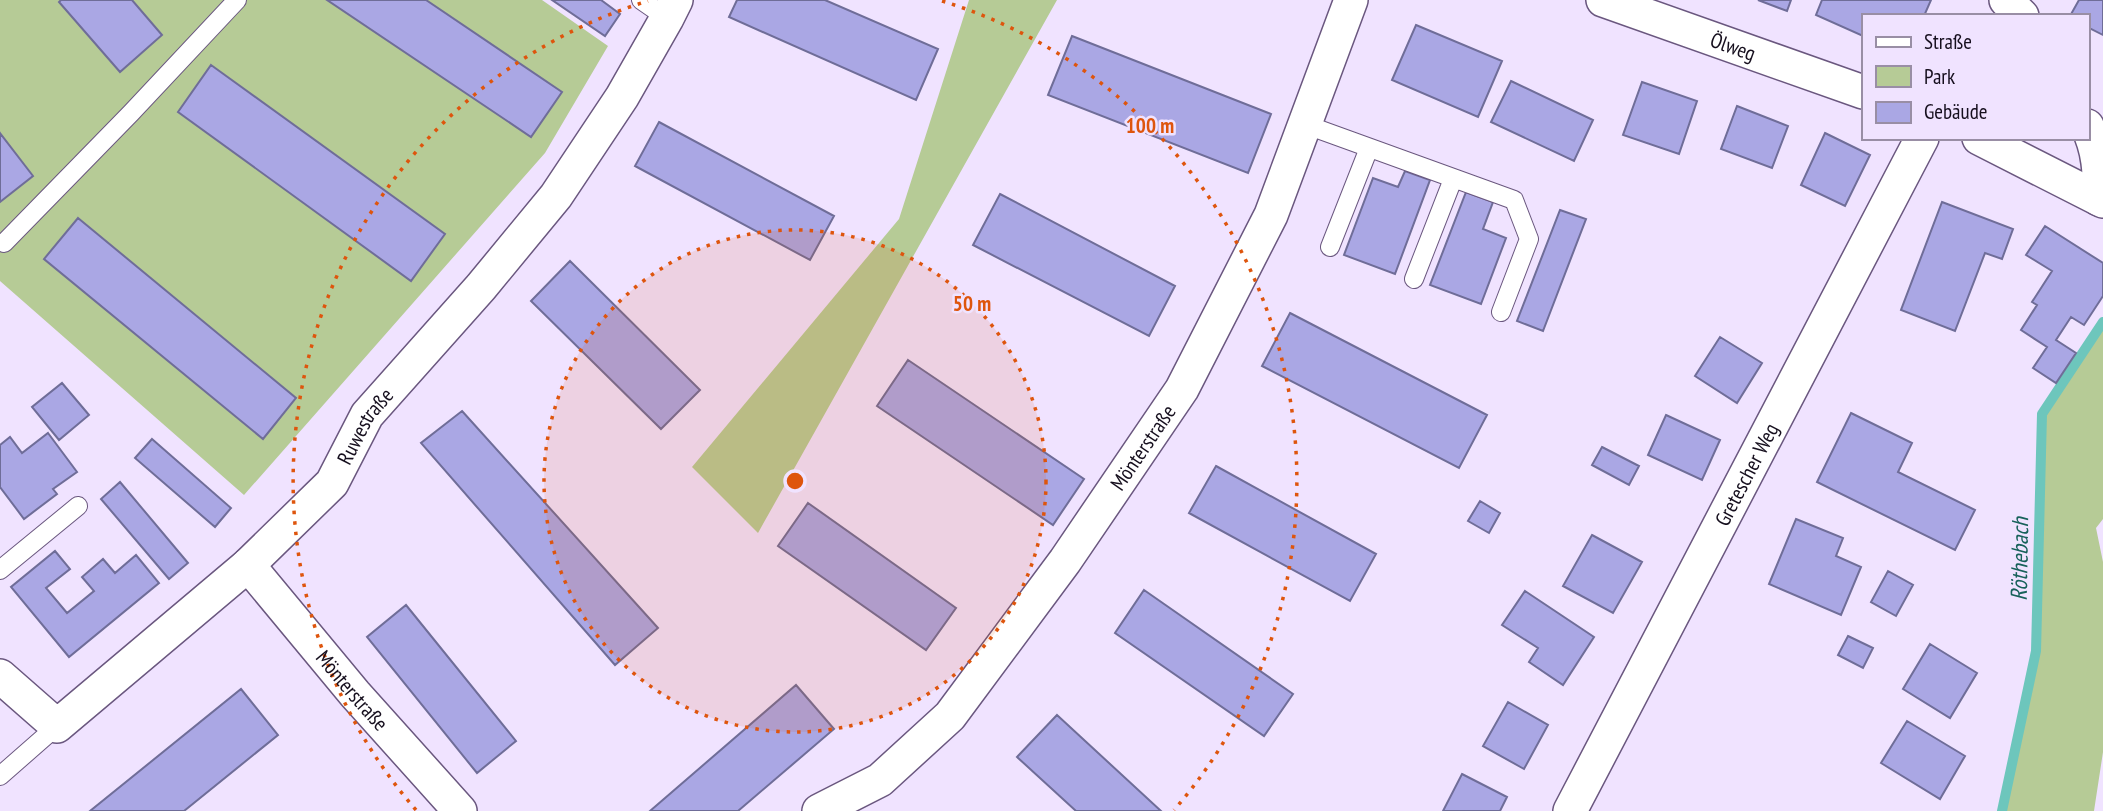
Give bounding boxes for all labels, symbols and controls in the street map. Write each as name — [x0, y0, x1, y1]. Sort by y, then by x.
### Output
legend — [1862, 14, 2089, 140]
street label: Ölweg — [1707, 26, 1759, 66]
text: Straße — [1924, 28, 1972, 55]
text: Park — [1924, 63, 1955, 90]
text: Gebäude — [1924, 98, 1987, 125]
text: 100 m — [1126, 112, 1174, 139]
text: 50 m — [953, 290, 991, 317]
street label: Ruwestraße — [330, 382, 399, 469]
street label: Mönterstraße — [1104, 399, 1181, 495]
street label: Gretescher Weg — [1708, 418, 1784, 530]
centre of rings — [783, 469, 807, 493]
water label: Röthebach — [2004, 515, 2034, 601]
street label: Mönterstraße — [310, 644, 395, 736]

